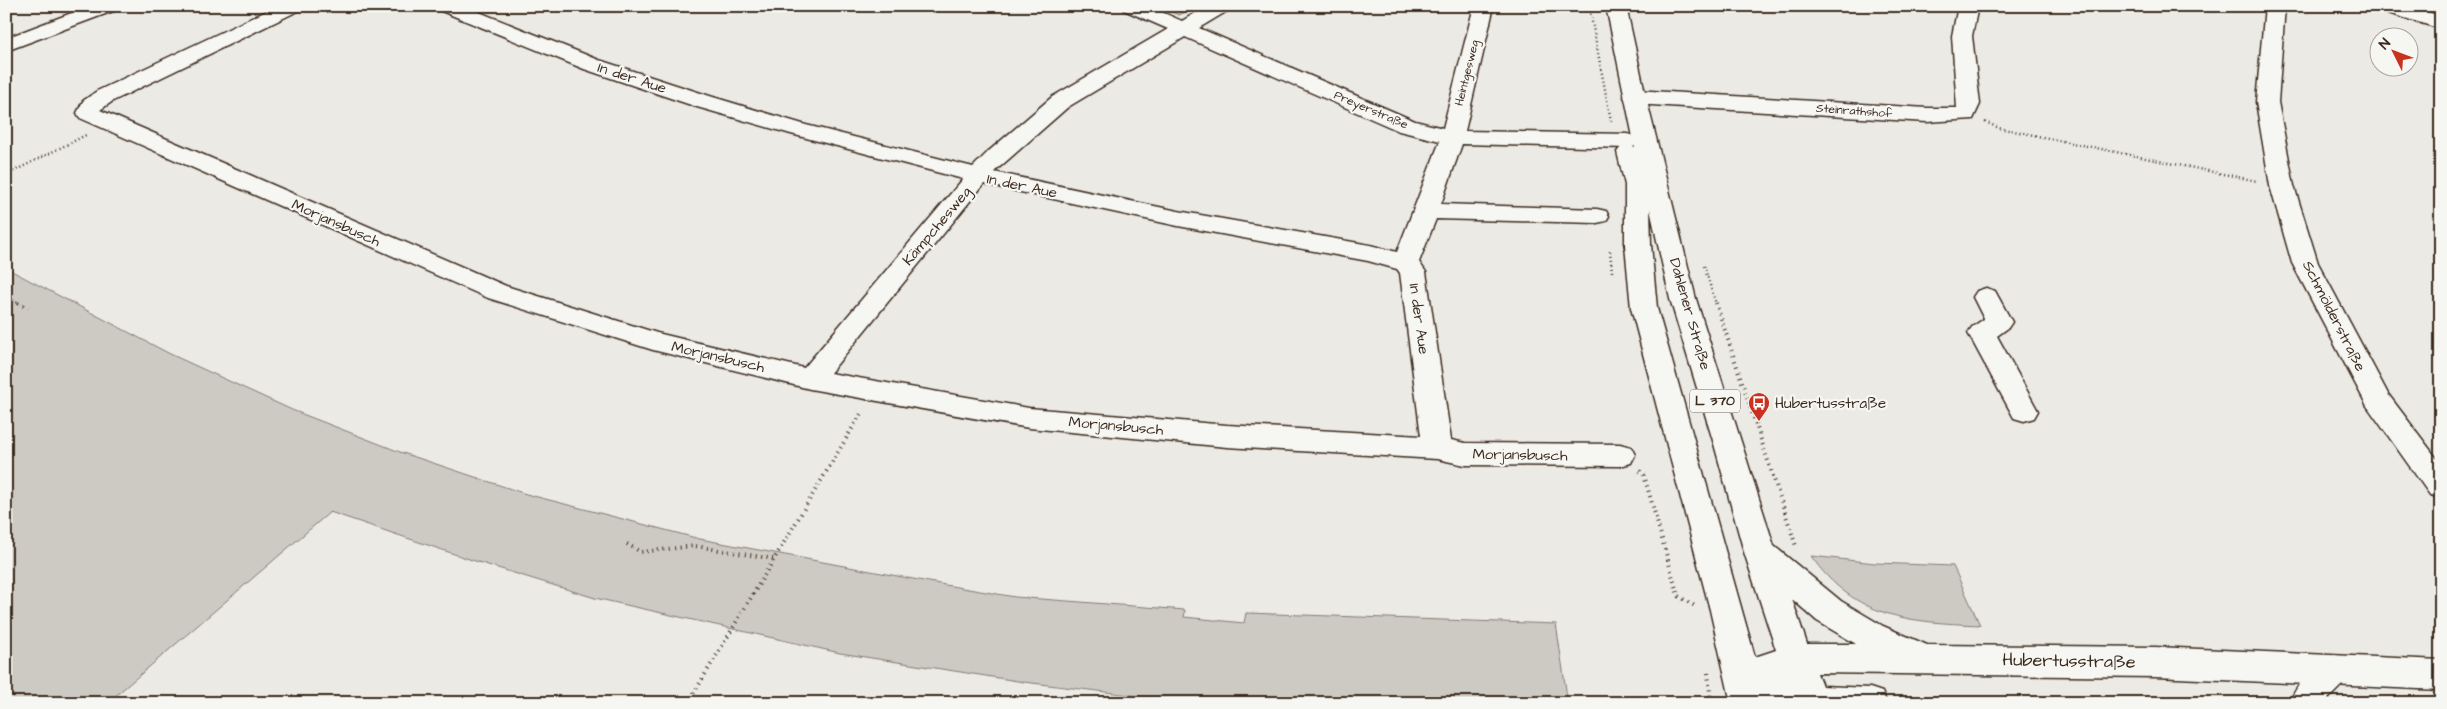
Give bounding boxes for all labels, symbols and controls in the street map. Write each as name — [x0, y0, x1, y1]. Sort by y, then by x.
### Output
north arrow — [2370, 28, 2420, 78]
text: N — [2375, 34, 2396, 54]
street label: Heintgesweg — [1451, 38, 1484, 108]
street label: In der Aue — [595, 57, 669, 99]
street label: Preyerstraße — [1331, 87, 1411, 134]
street label: Steinrathshof — [1815, 100, 1893, 122]
street label: In der Aue — [985, 168, 1059, 204]
street label: Kämpchesweg — [898, 182, 977, 271]
street label: Morjansbusch — [288, 194, 384, 252]
street label: Dahlener Straße — [1664, 256, 1716, 372]
street label: Schmölderstraße — [2297, 257, 2371, 375]
street label: In der Aue — [1404, 282, 1434, 356]
street label: Morjansbusch — [669, 336, 767, 378]
road number: L 370 — [1690, 390, 1740, 412]
bus stop icon: Hubertusstraße — [1747, 391, 1771, 422]
place label: Hubertusstraße — [1775, 393, 1886, 414]
street label: Morjansbusch — [1068, 411, 1165, 441]
street label: Morjansbusch — [1472, 444, 1568, 466]
street label: Hubertusstraße — [2002, 647, 2136, 675]

